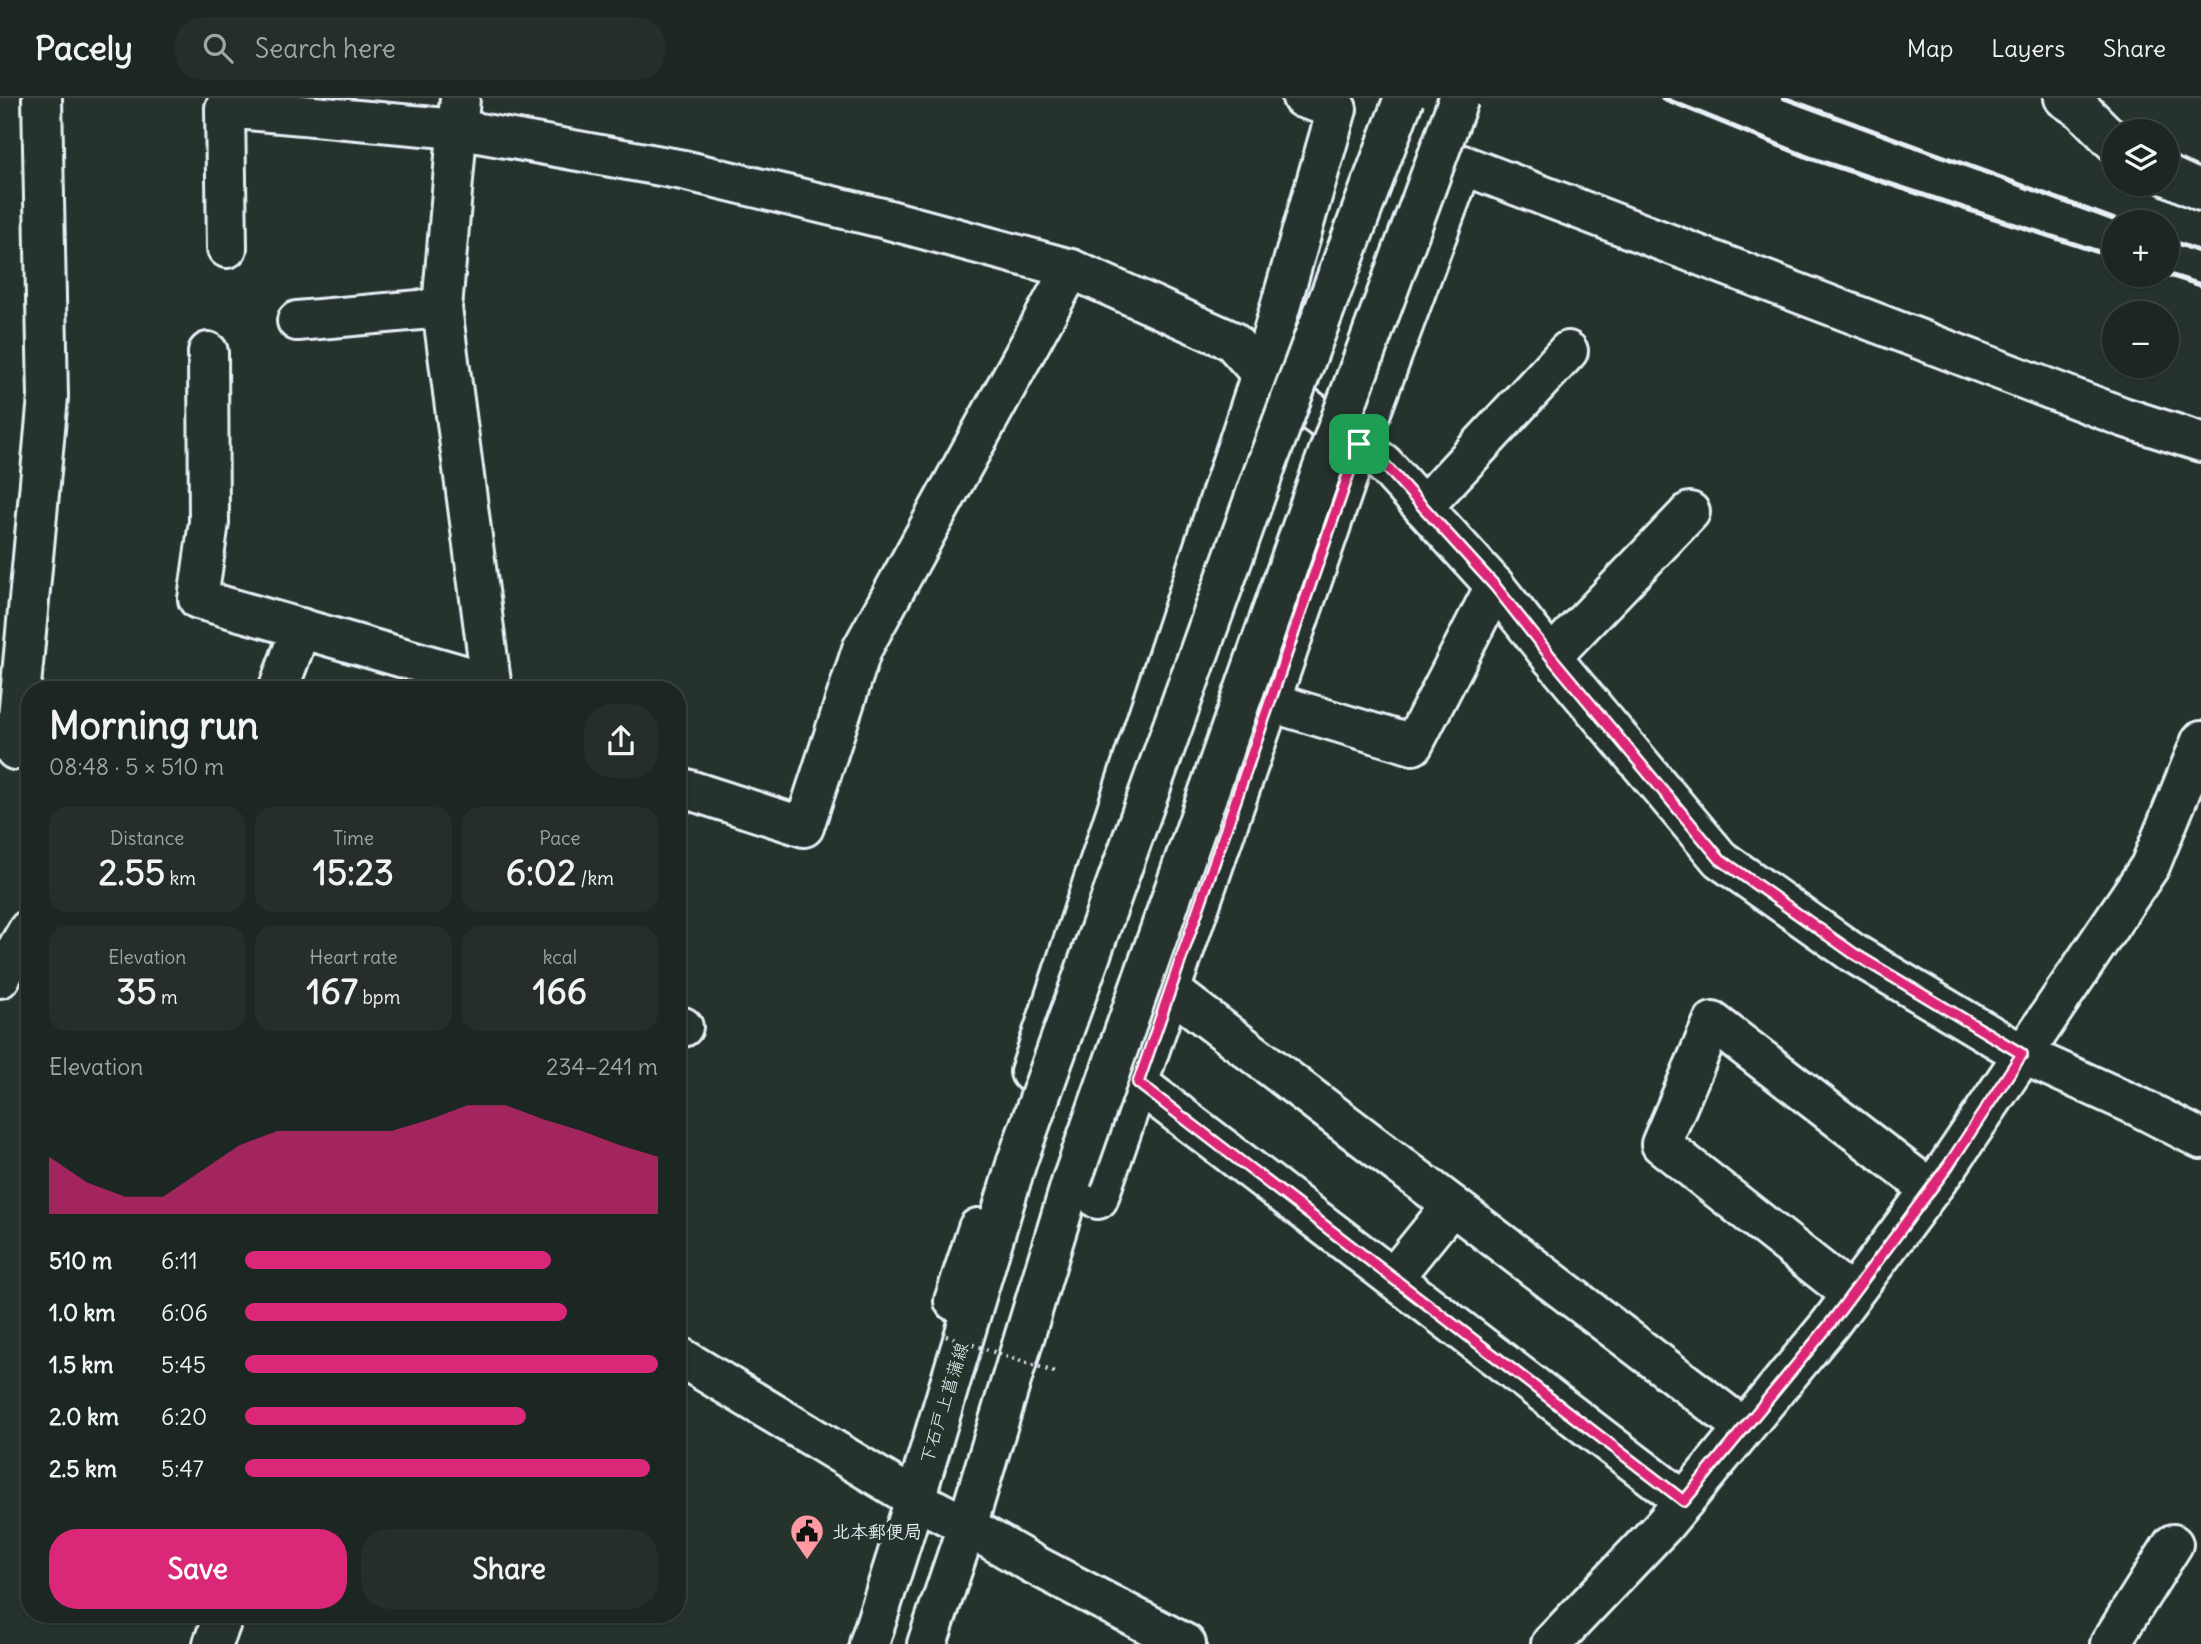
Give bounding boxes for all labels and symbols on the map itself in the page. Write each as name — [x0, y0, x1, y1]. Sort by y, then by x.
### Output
pin — [1329, 414, 1389, 474]
street label: 下石戸上菖蒲線 — [915, 1339, 973, 1467]
public building icon: 北本郵便局 — [788, 1512, 826, 1561]
place label: 北本郵便局 — [832, 1520, 922, 1543]

